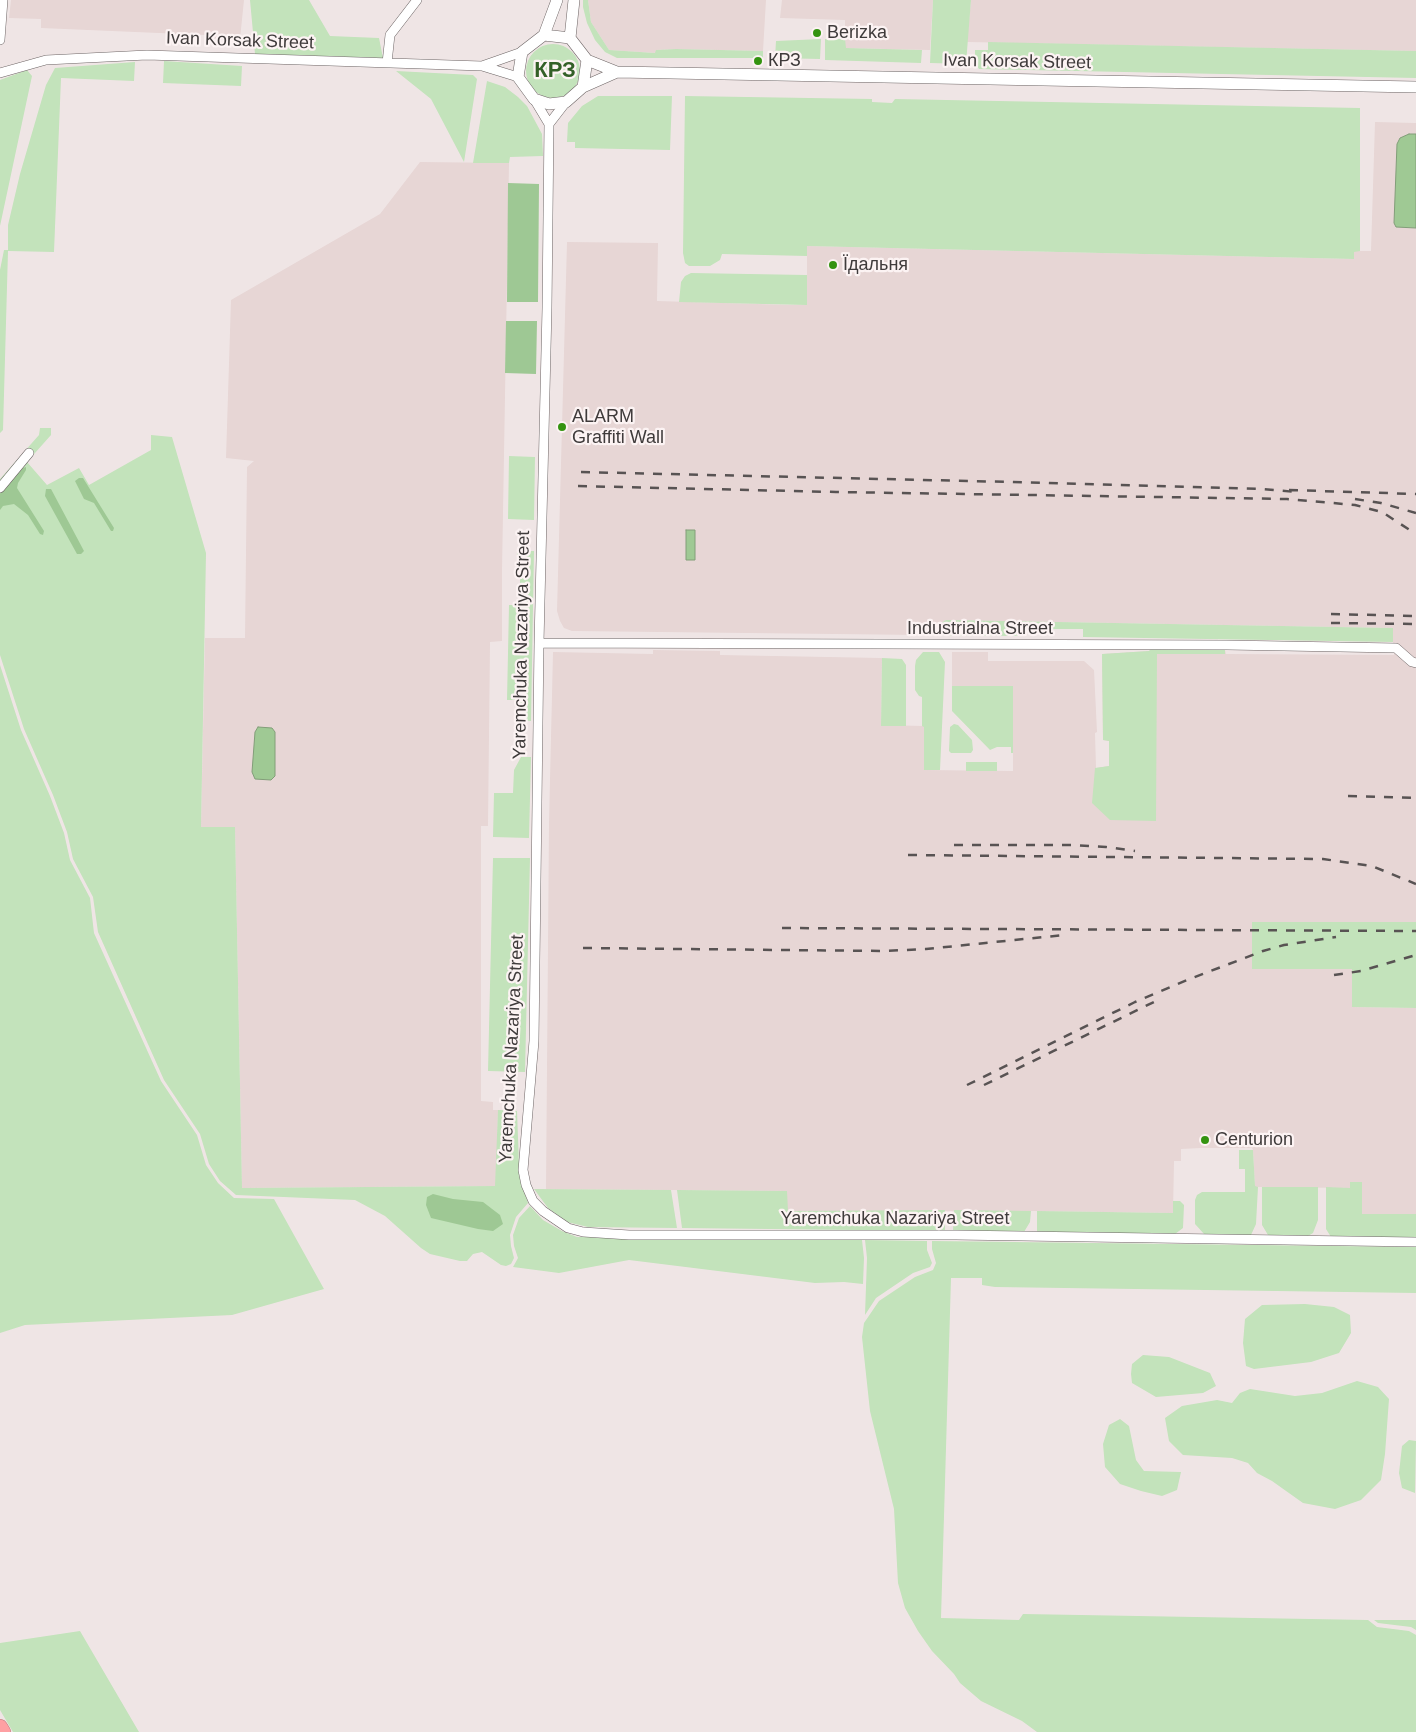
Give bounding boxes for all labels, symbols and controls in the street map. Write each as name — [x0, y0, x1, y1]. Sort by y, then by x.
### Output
place label: Berizka — [827, 22, 887, 44]
marker: Berizka — [811, 27, 823, 39]
street label: Ivan Korsak Street — [166, 28, 314, 54]
place label: КРЗ — [768, 50, 801, 72]
street label: Ivan Korsak Street — [943, 50, 1091, 74]
marker: КРЗ — [752, 55, 764, 67]
district label: КРЗ — [534, 58, 576, 84]
place label: Їдальня — [843, 254, 908, 276]
marker: Їдальня — [827, 259, 839, 271]
place label: ALARM Graffiti Wall — [572, 406, 664, 448]
marker: ALARM Graffiti Wall — [556, 421, 568, 433]
street label: Yaremchuka Nazariya Street — [509, 530, 535, 760]
street label: Industrialna Street — [907, 618, 1053, 640]
street label: Yaremchuka Nazariya Street — [495, 934, 529, 1164]
place label: Centurion — [1215, 1129, 1293, 1151]
marker: Centurion — [1199, 1134, 1211, 1146]
street label: Yaremchuka Nazariya Street — [781, 1208, 1009, 1230]

